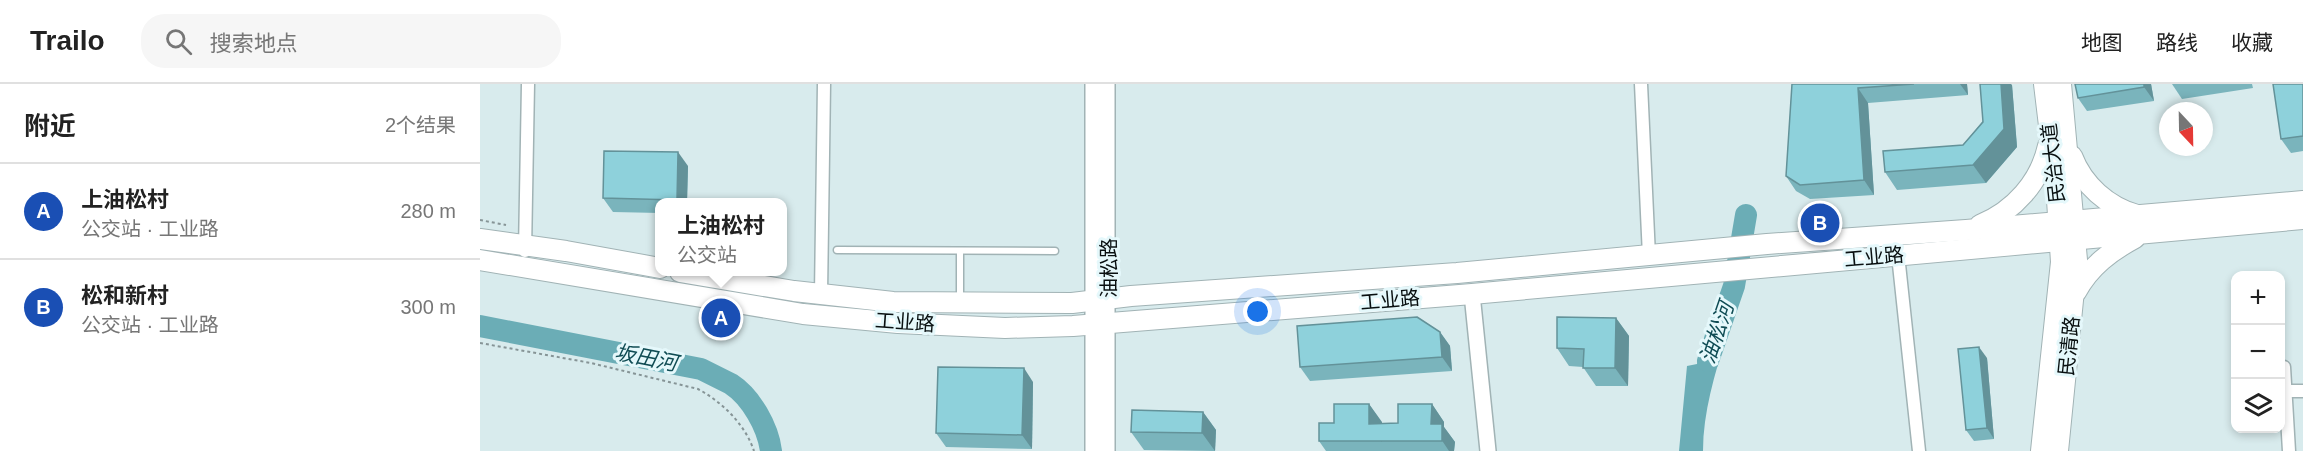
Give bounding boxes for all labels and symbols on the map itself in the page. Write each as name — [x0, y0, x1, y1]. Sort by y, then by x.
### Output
north arrow — [2159, 102, 2213, 156]
street label: 民治大道 — [2038, 122, 2068, 204]
pin: B — [1800, 200, 1840, 246]
street label: 油松路 — [1098, 238, 1120, 298]
street label: 工业路 — [1843, 243, 1905, 271]
street label: 工业路 — [1359, 286, 1421, 314]
pin: A — [702, 296, 740, 340]
water label: 油松河 — [1695, 296, 1739, 366]
your location — [1243, 297, 1272, 326]
street label: 工业路 — [874, 309, 936, 335]
street label: 民清路 — [2055, 315, 2083, 377]
water label: 坂田河 — [613, 340, 683, 376]

